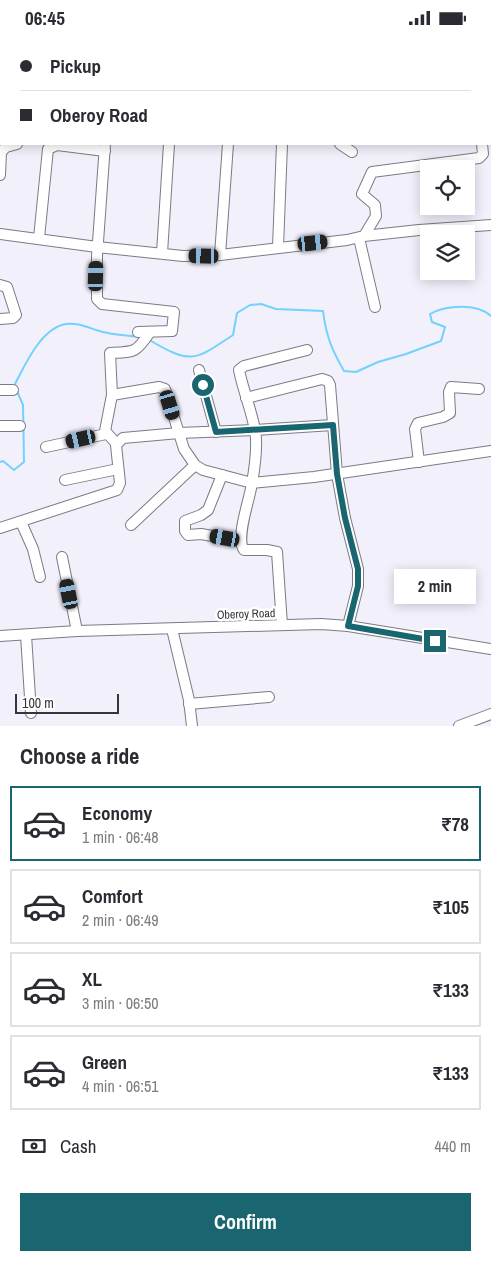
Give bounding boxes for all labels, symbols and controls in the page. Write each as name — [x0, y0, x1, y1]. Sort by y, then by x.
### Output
text: 06:45 — [25, 5, 65, 31]
text: Pickup — [50, 53, 101, 79]
text: Oberoy Road — [50, 102, 148, 128]
map controls — [420, 160, 475, 280]
button: locate — [420, 160, 475, 215]
button: layers — [420, 225, 475, 280]
car — [297, 234, 328, 252]
car — [188, 248, 219, 264]
car — [87, 261, 104, 291]
route start — [192, 374, 214, 396]
car — [158, 388, 181, 422]
car — [64, 428, 97, 450]
car — [208, 528, 241, 548]
callout: 2 min — [394, 569, 476, 603]
text: 2 min — [418, 575, 452, 597]
car — [58, 578, 79, 610]
street label: Oberoy Road — [216, 605, 276, 623]
route end — [424, 630, 446, 652]
scale bar — [15, 691, 119, 714]
text: 100 m — [22, 694, 54, 712]
text: Choose a ride — [20, 741, 139, 771]
text: Economy — [82, 800, 152, 826]
icon: car — [22, 801, 67, 846]
text: ₹78 — [441, 811, 469, 837]
text: 1 min · 06:48 — [82, 826, 159, 848]
text: Comfort — [82, 883, 143, 909]
icon: car — [22, 884, 67, 929]
text: ₹105 — [432, 894, 469, 920]
text: 2 min · 06:49 — [82, 909, 159, 931]
text: XL — [82, 966, 102, 992]
icon: car — [22, 967, 67, 1012]
text: ₹133 — [432, 977, 469, 1003]
text: 3 min · 06:50 — [82, 992, 159, 1014]
text: Green — [82, 1049, 127, 1075]
icon: car — [22, 1050, 67, 1095]
text: ₹133 — [432, 1060, 469, 1086]
text: 4 min · 06:51 — [82, 1075, 159, 1097]
icon: cash — [20, 1132, 48, 1160]
text: Cash — [60, 1133, 96, 1159]
text: 440 m — [435, 1135, 471, 1157]
button: Confirm — [20, 1193, 471, 1251]

